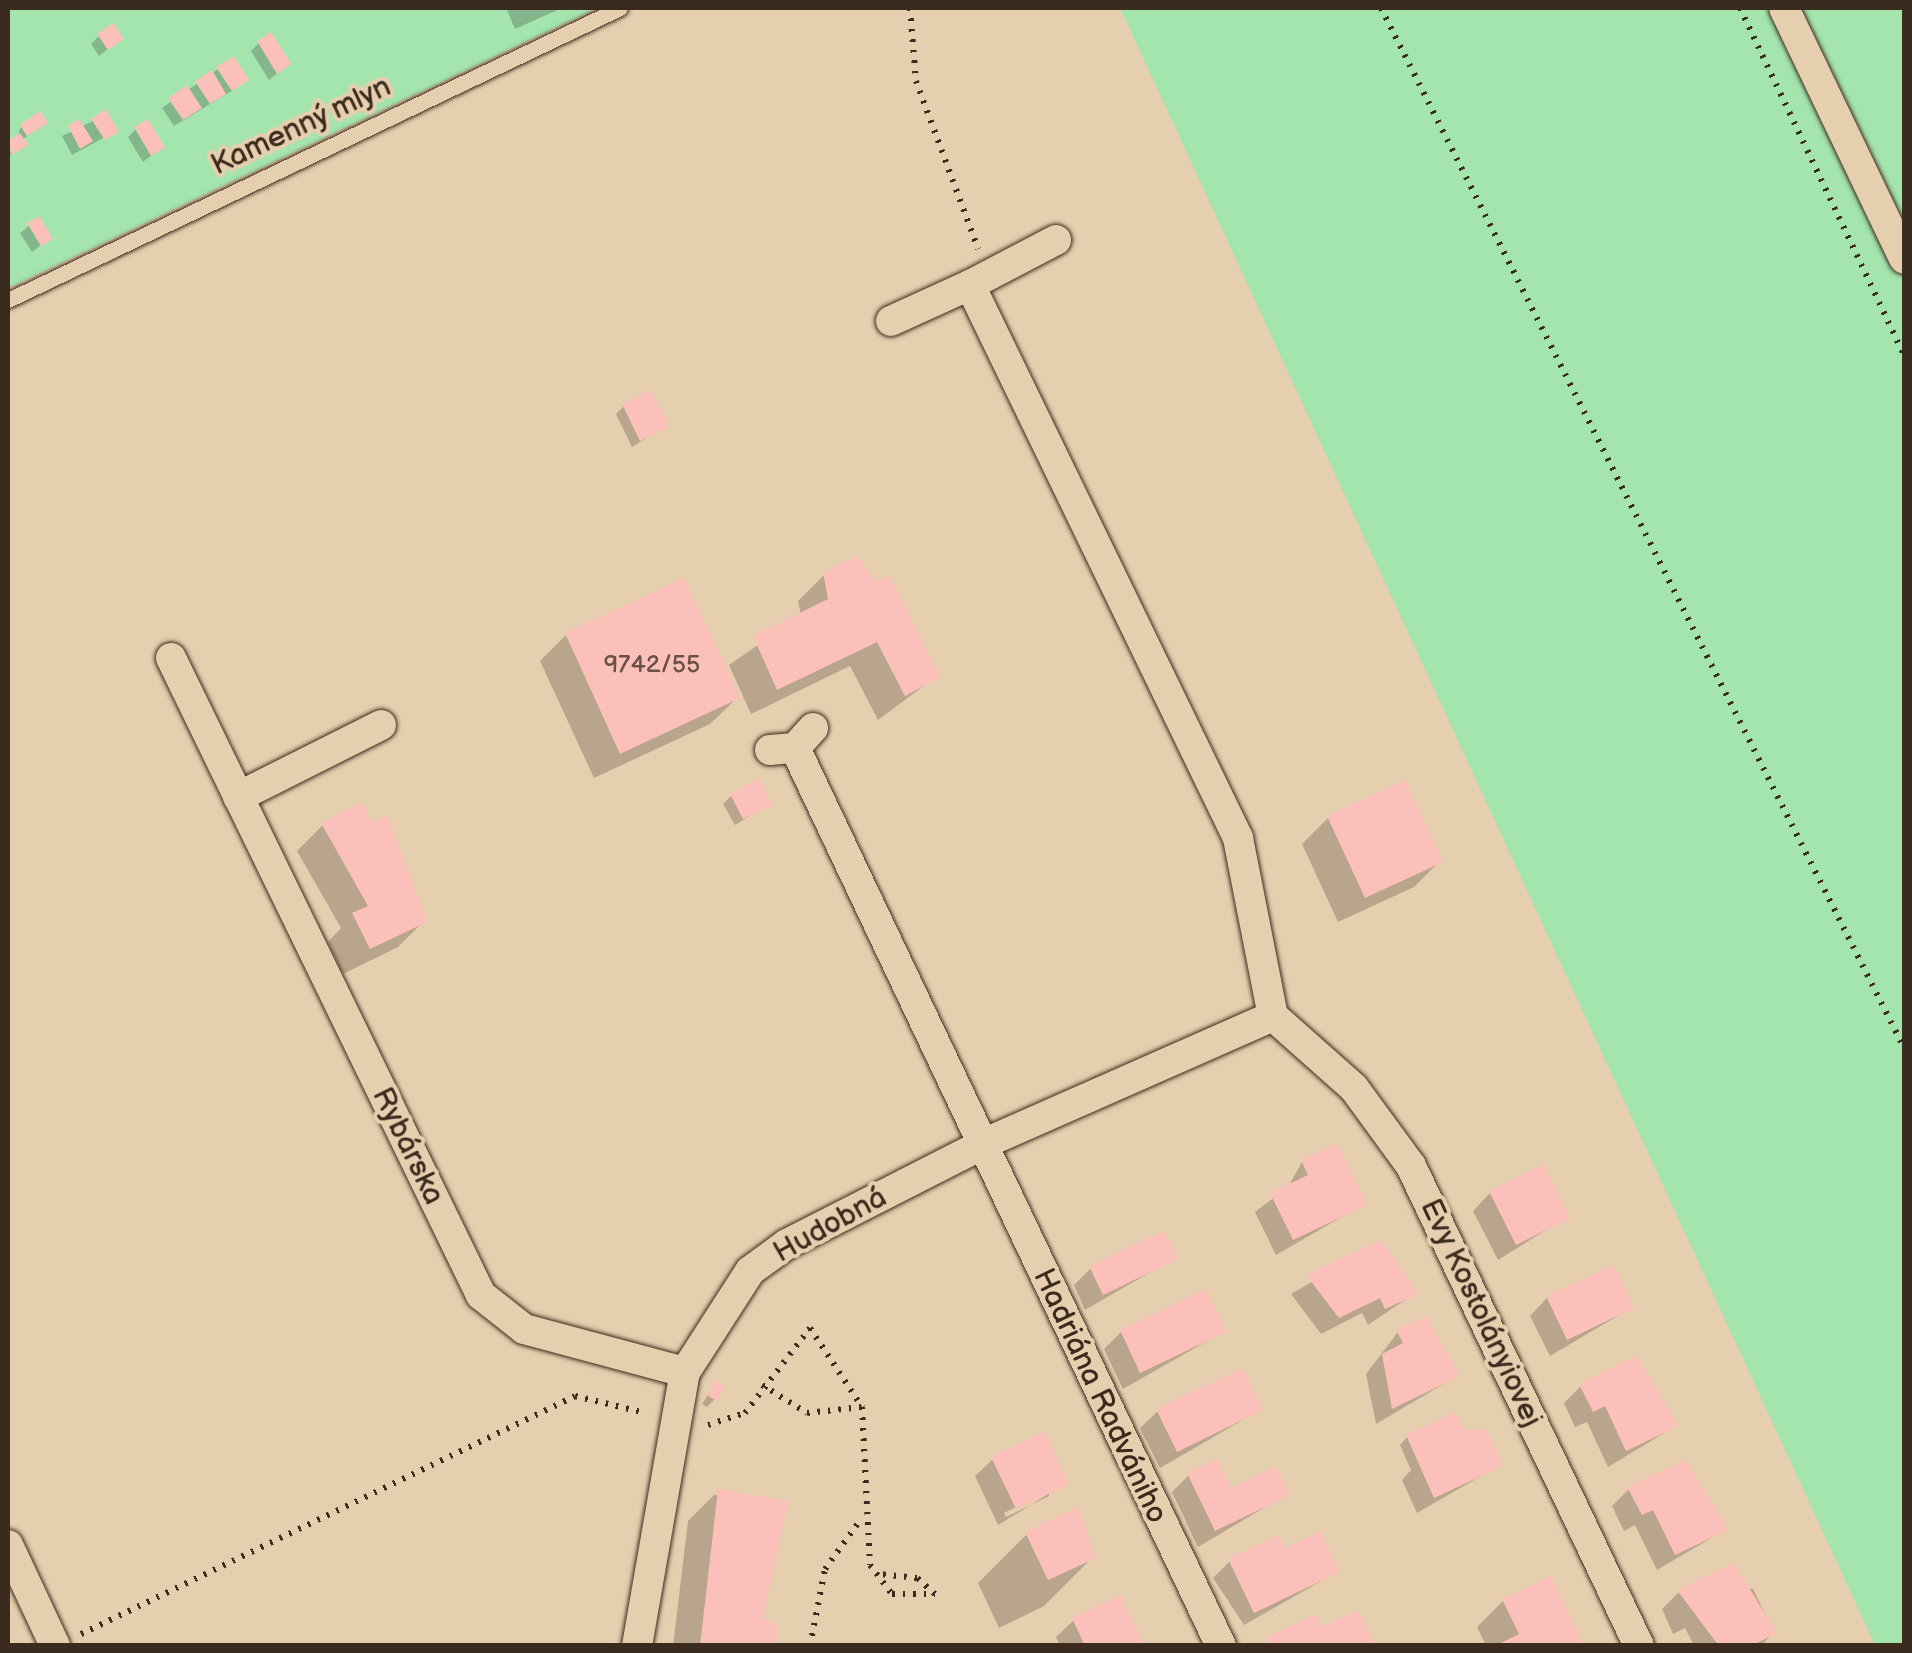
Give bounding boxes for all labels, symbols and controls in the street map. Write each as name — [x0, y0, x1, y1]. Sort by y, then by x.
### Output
street label: Kamenný mlyn — [205, 68, 397, 184]
house number: 9742/55 — [604, 650, 700, 680]
street label: Rybárska — [364, 1081, 452, 1211]
street label: Hudobná — [767, 1179, 893, 1271]
street label: Evy Kostolányiovej — [1412, 1192, 1550, 1434]
street label: Hadriána Radvániho — [1025, 1263, 1175, 1529]

